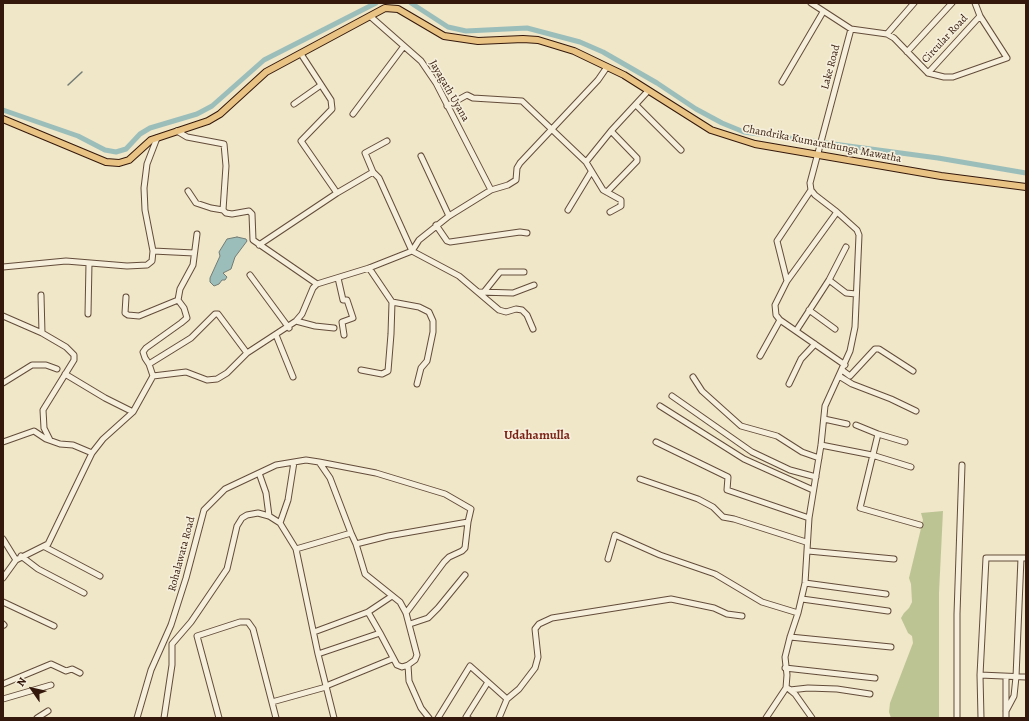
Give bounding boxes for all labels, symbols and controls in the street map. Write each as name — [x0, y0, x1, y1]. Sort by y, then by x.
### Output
street label: Circular Road — [919, 12, 971, 66]
street label: Lake Road — [819, 43, 843, 91]
street label: Jayagath Uyana — [426, 58, 472, 124]
street label: Chandrika Kumarathunga Mawatha — [742, 122, 902, 166]
district label: Udahamulla — [504, 428, 570, 444]
street label: Rohalawata Road — [166, 515, 198, 593]
north arrow — [12, 669, 52, 709]
text: N — [13, 675, 30, 690]

